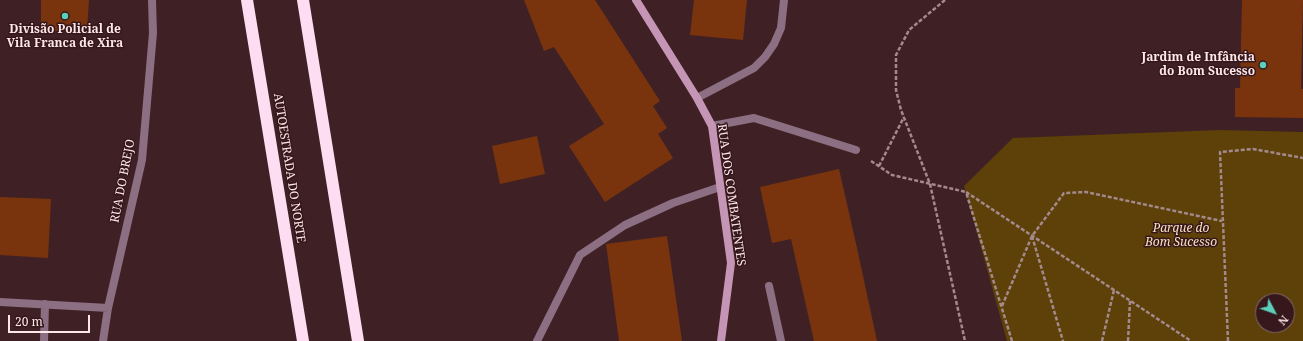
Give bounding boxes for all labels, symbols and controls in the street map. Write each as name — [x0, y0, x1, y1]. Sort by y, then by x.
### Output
marker: Divisão Policial de Vila Franca de Xira — [60, 11, 70, 21]
place label: Divisão Policial de Vila Franca de Xira — [7, 23, 123, 51]
place label: Jardim de Infância do Bom Sucesso — [1141, 51, 1255, 79]
marker: Jardim de Infância do Bom Sucesso — [1258, 60, 1268, 70]
street label: AUTOESTRADA DO NORTE — [270, 92, 308, 244]
street label: RUA DOS COMBATENTES — [714, 123, 748, 267]
street label: RUA DO BREJO — [108, 138, 138, 224]
park label: Parque do Bom Sucesso — [1145, 222, 1217, 250]
north arrow — [1255, 293, 1295, 333]
scale bar — [10, 307, 92, 333]
text: N — [1275, 312, 1292, 329]
text: 20 m — [15, 313, 43, 330]

